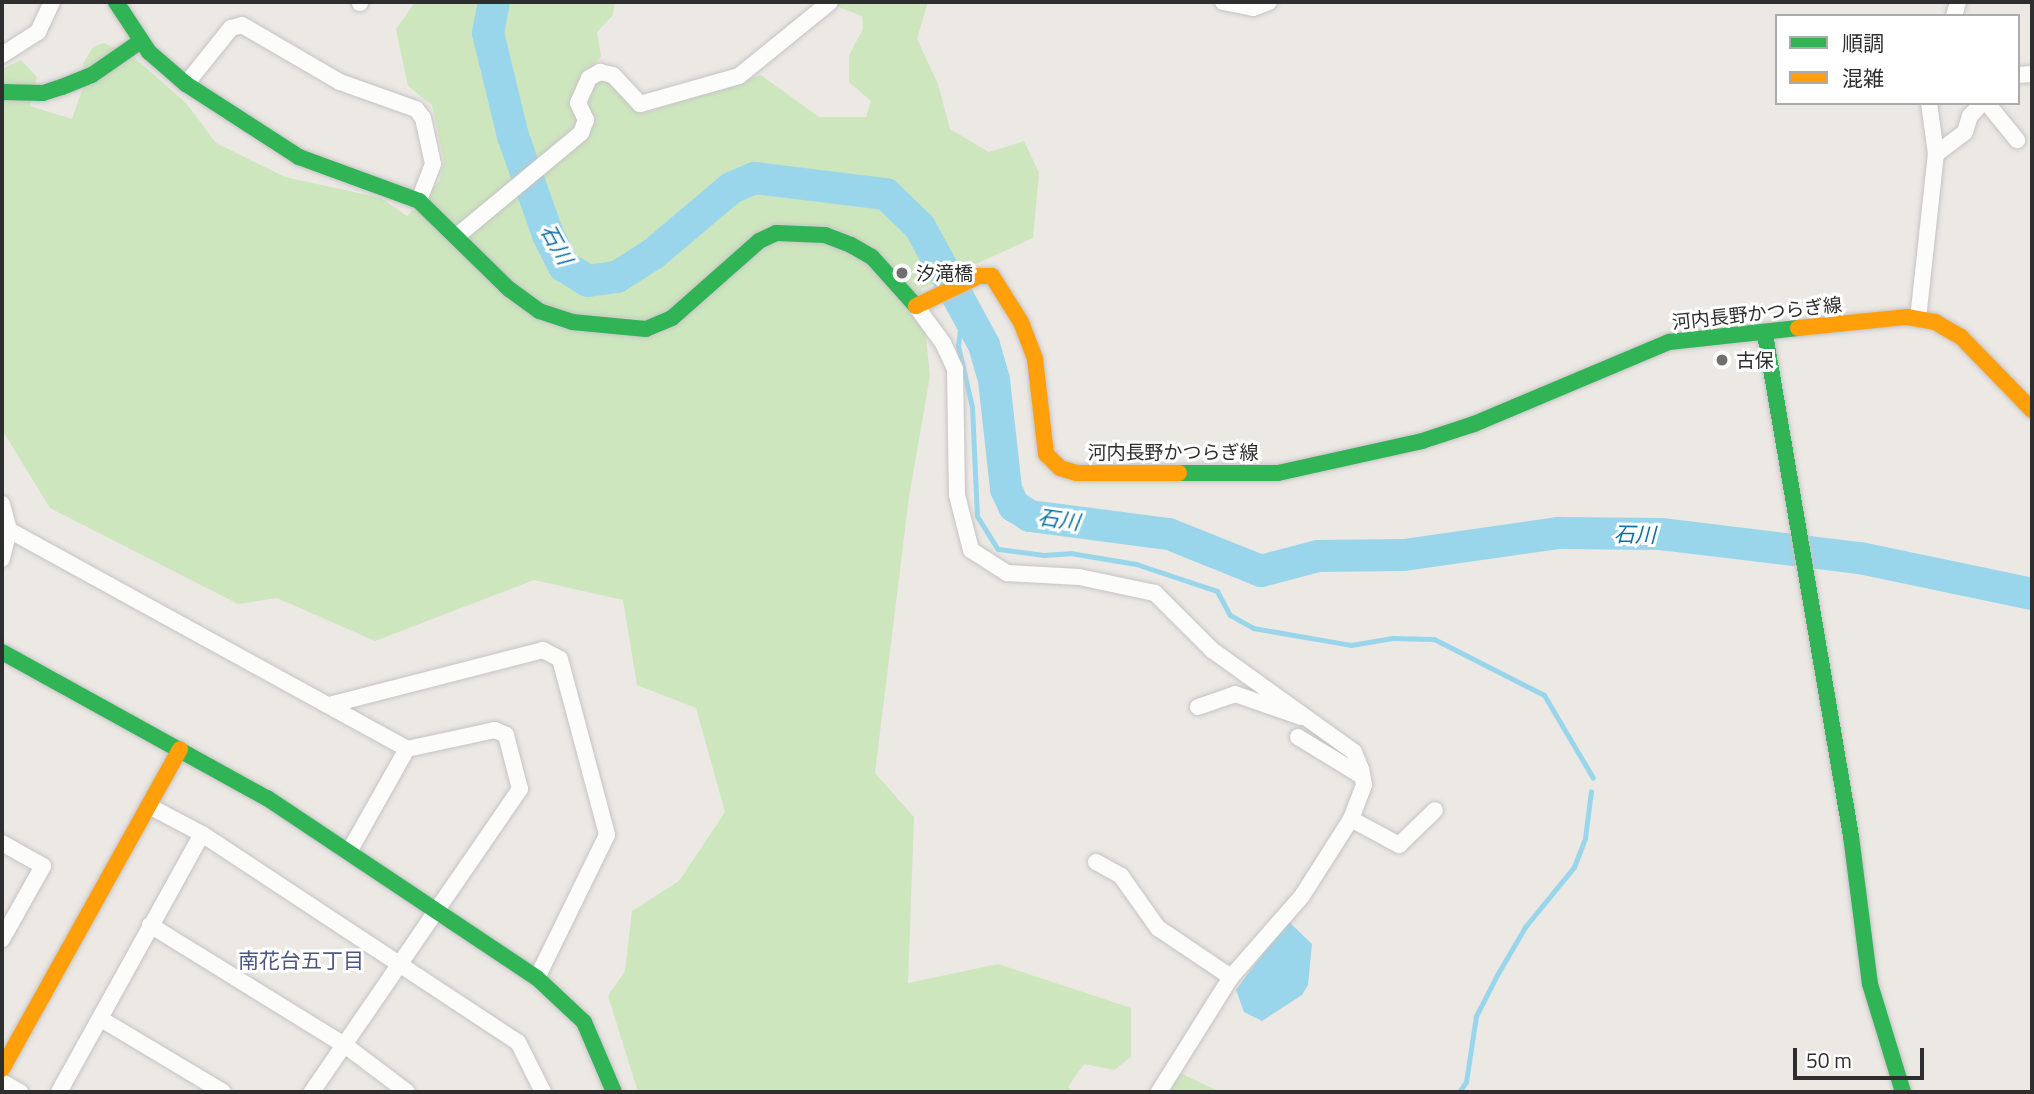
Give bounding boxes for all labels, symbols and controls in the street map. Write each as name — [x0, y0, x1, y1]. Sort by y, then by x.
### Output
legend — [1775, 14, 2020, 105]
text: 順調 — [1842, 27, 1884, 59]
text: 混雑 — [1842, 62, 1884, 94]
water label: 石川 — [536, 220, 578, 268]
place label: 汐滝橋 — [916, 262, 973, 284]
marker: 汐滝橋 — [894, 265, 910, 281]
street label: 河内長野かつらぎ線 — [1671, 293, 1843, 333]
place label: 古保 — [1736, 349, 1774, 371]
marker: 古保 — [1714, 352, 1730, 368]
street label: 河内長野かつらぎ線 — [1088, 441, 1258, 463]
water label: 石川 — [1036, 504, 1082, 534]
water label: 石川 — [1614, 521, 1656, 547]
district label: 南花台五丁目 — [238, 947, 364, 973]
scale bar — [1796, 1034, 1927, 1078]
text: 50 m — [1806, 1044, 1852, 1076]

